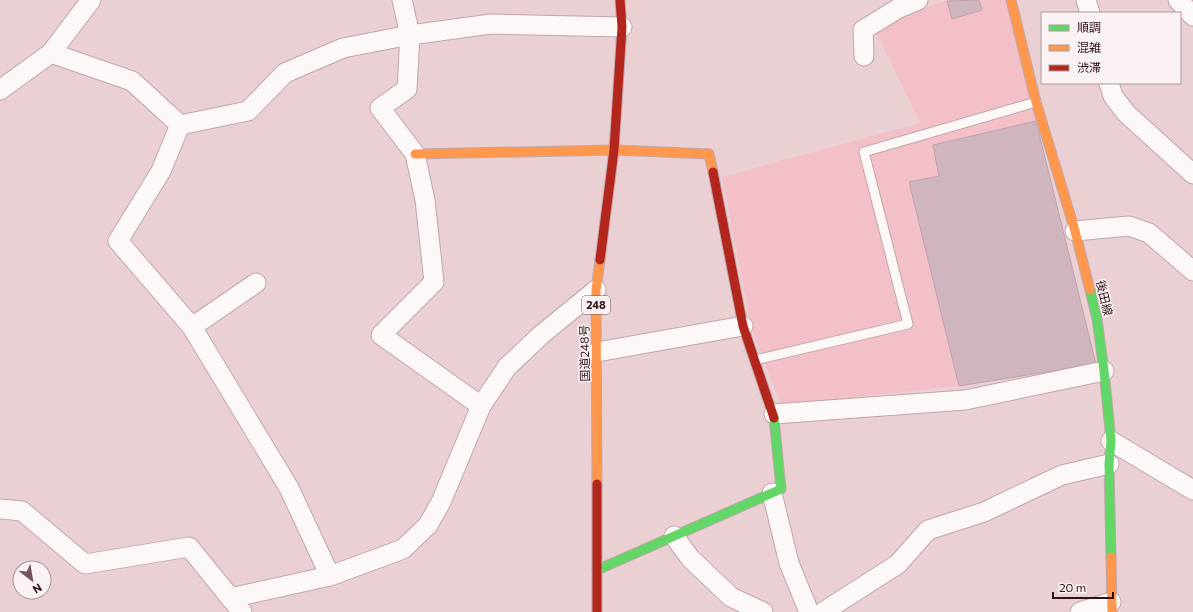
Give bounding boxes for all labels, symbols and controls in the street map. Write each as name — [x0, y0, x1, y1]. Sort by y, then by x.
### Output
legend — [1041, 12, 1181, 84]
text: 順調 — [1077, 20, 1101, 34]
text: 混雑 — [1077, 40, 1101, 54]
text: 渋滞 — [1077, 60, 1101, 74]
street label: 後田線 — [1094, 279, 1116, 317]
road number: 248 — [582, 296, 610, 314]
street label: 国道248号 — [577, 324, 591, 382]
north arrow — [12, 560, 52, 600]
scale bar — [1053, 574, 1113, 600]
text: 20 m — [1059, 580, 1086, 594]
text: N — [31, 581, 44, 597]

